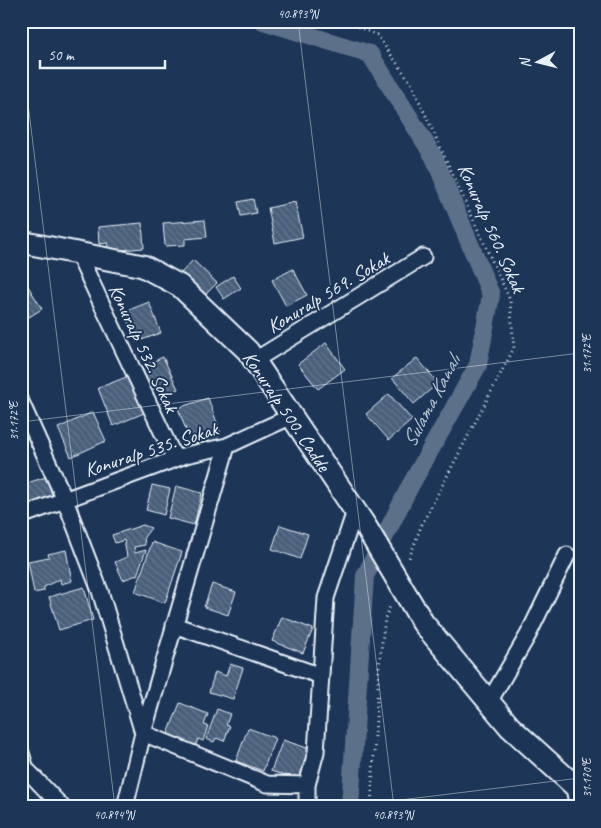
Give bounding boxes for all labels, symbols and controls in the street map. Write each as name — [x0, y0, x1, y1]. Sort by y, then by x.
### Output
text: 40.893°N — [278, 6, 320, 22]
scale bar — [40, 38, 165, 70]
north arrow — [514, 38, 564, 88]
text: 50 m — [48, 46, 75, 65]
text: N — [516, 56, 535, 69]
street label: Konuralp 560. Sokak — [452, 160, 532, 298]
street label: Konuralp 569. Sokak — [262, 245, 396, 339]
street label: Konuralp 532. Sokak — [103, 280, 185, 418]
text: 31.172°E — [579, 333, 595, 374]
street label: Konuralp 500. Cadde — [237, 346, 337, 477]
water label: Sulama Kanalı — [396, 347, 468, 451]
text: 31.172°E — [6, 400, 22, 441]
street label: Konuralp 535. Sokak — [81, 416, 223, 483]
text: 31.170°E — [579, 757, 595, 798]
text: 40.894°N — [94, 807, 136, 823]
text: 40.893°N — [373, 807, 415, 823]

